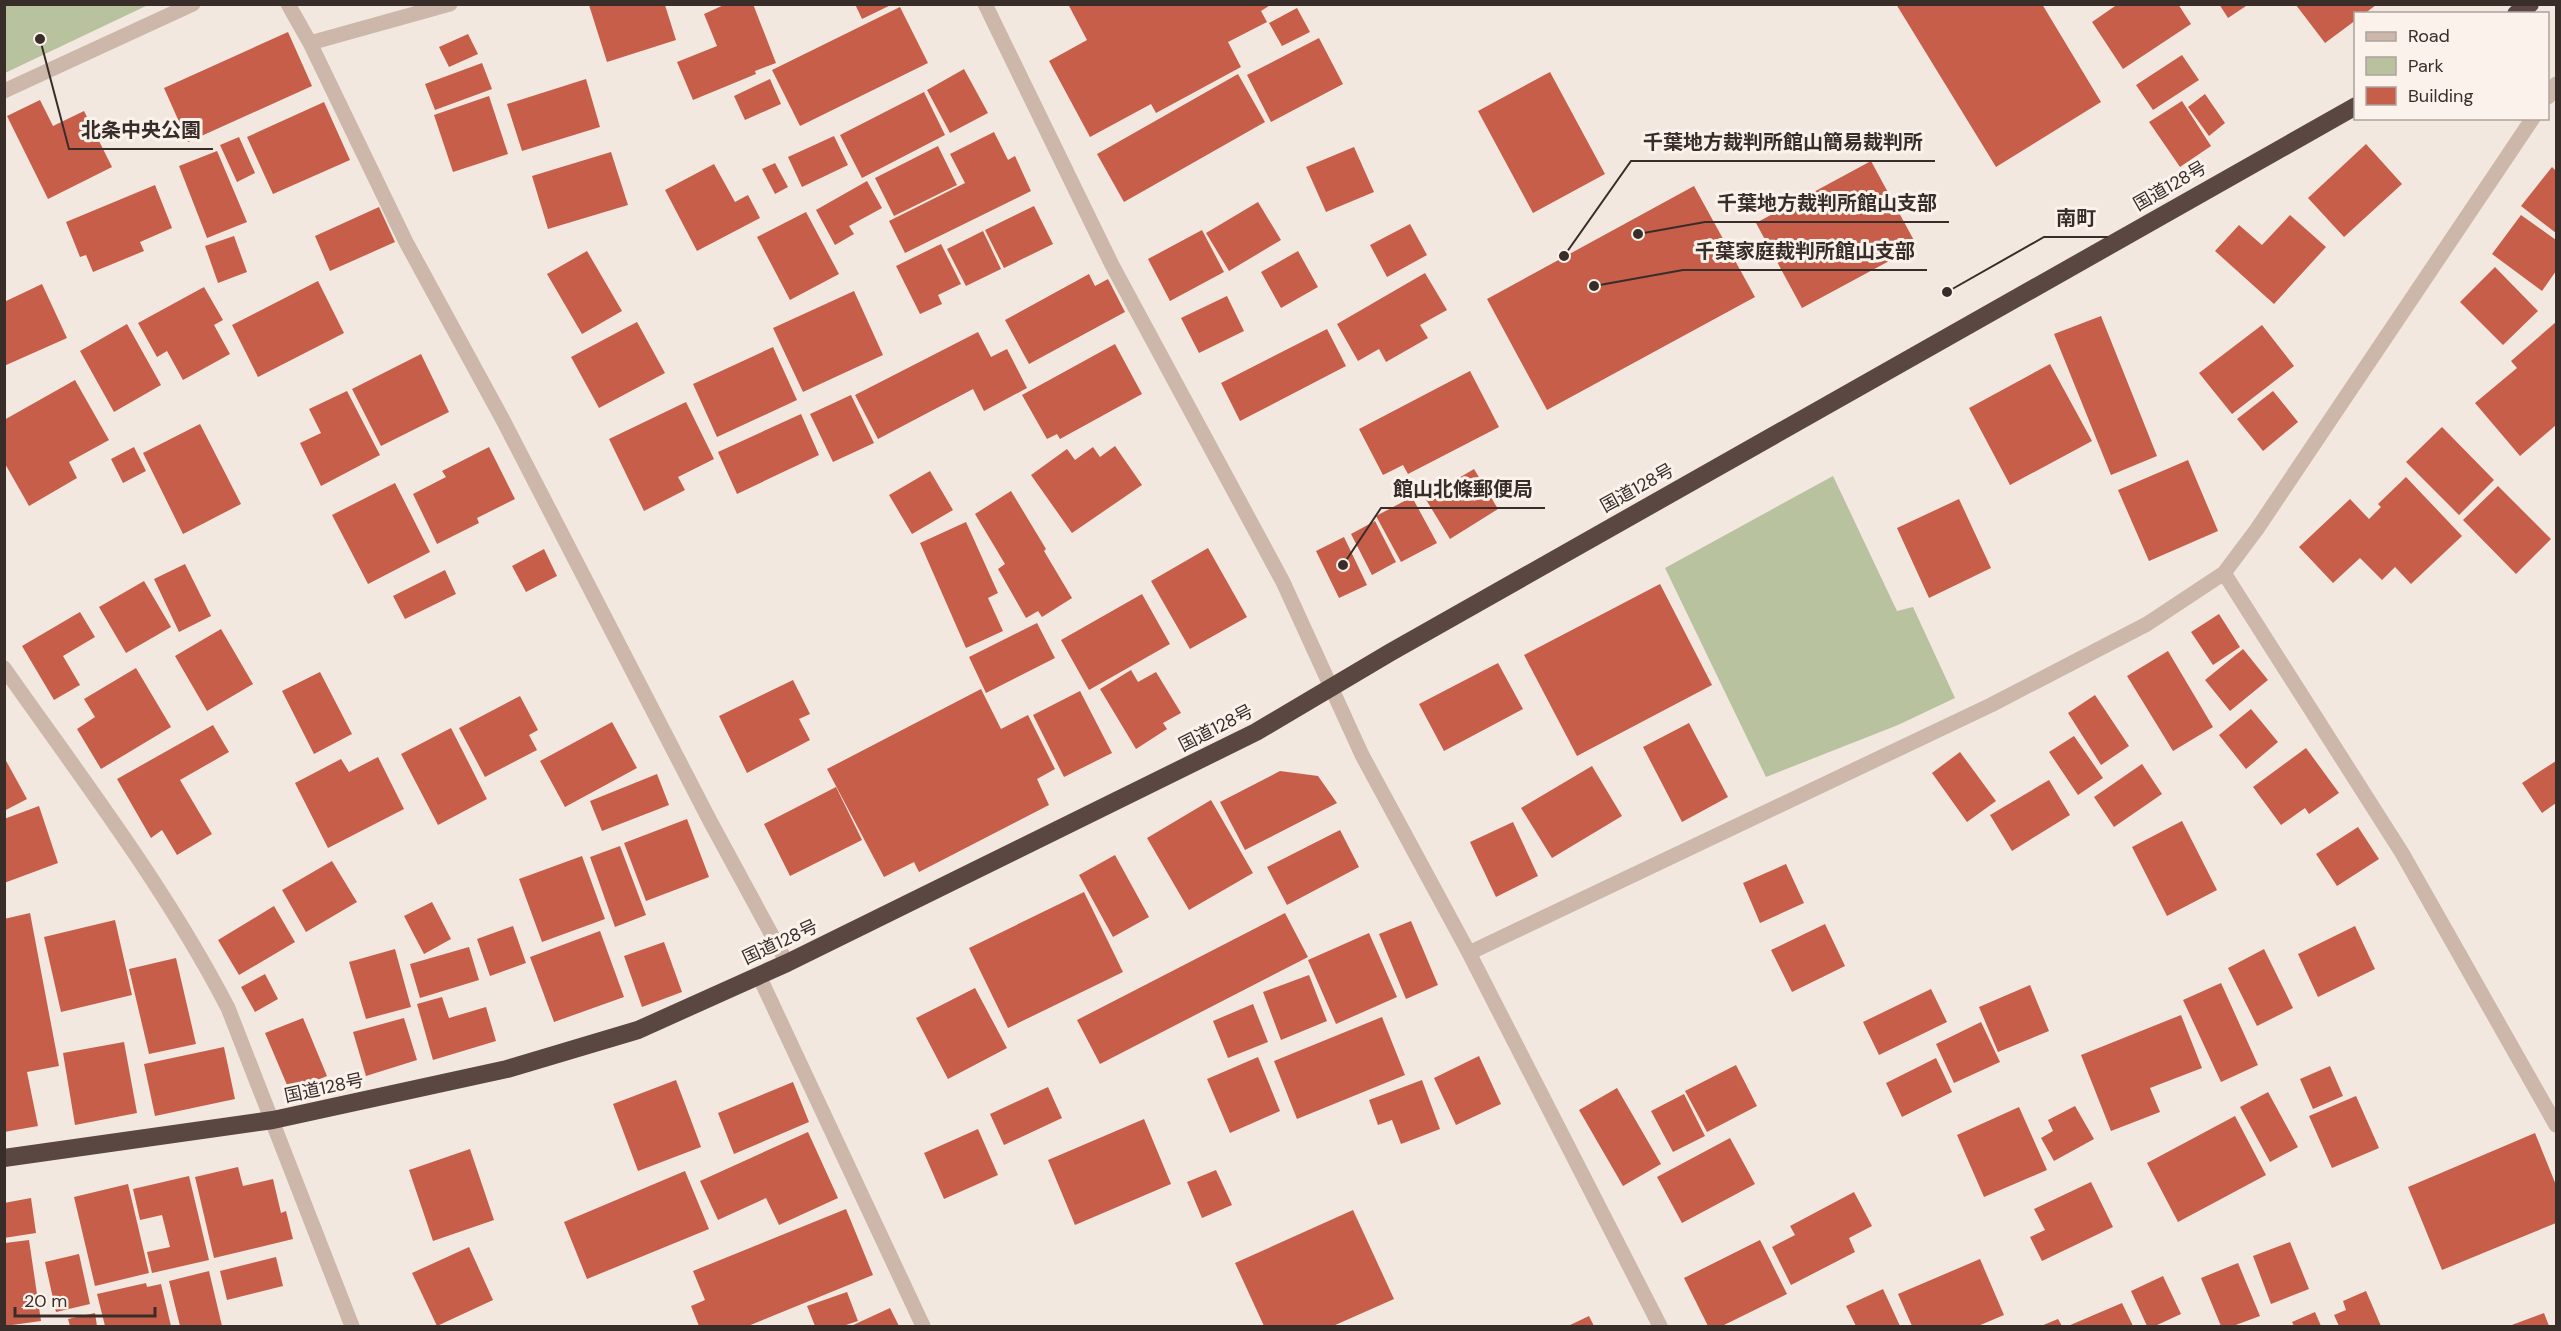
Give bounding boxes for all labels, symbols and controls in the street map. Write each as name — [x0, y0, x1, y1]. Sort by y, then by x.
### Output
legend — [2354, 12, 2549, 120]
text: Road — [2408, 24, 2450, 48]
text: Park — [2408, 54, 2444, 78]
text: Building — [2408, 84, 2473, 108]
callout: 北条中央公園 — [69, 111, 213, 149]
text: 北条中央公園 — [81, 117, 201, 143]
callout: 千葉地方裁判所館山簡易裁判所 — [1631, 123, 1935, 161]
text: 千葉地方裁判所館山簡易裁判所 — [1643, 129, 1923, 155]
street label: 国道128号 — [2129, 155, 2211, 217]
callout: 千葉地方裁判所館山支部 — [1705, 184, 1949, 222]
text: 千葉地方裁判所館山支部 — [1717, 190, 1937, 216]
callout: 南町 — [2044, 199, 2108, 237]
text: 南町 — [2056, 205, 2096, 231]
callout: 千葉家庭裁判所館山支部 — [1683, 232, 1927, 270]
text: 千葉家庭裁判所館山支部 — [1695, 238, 1915, 264]
street label: 国道128号 — [1596, 458, 1678, 518]
callout: 館山北條郵便局 — [1381, 470, 1545, 508]
text: 館山北條郵便局 — [1393, 476, 1533, 502]
street label: 国道128号 — [1175, 699, 1257, 757]
street label: 国道128号 — [738, 914, 822, 970]
street label: 国道128号 — [282, 1068, 366, 1108]
scale bar — [15, 1280, 154, 1318]
text: 20 m — [24, 1289, 67, 1313]

